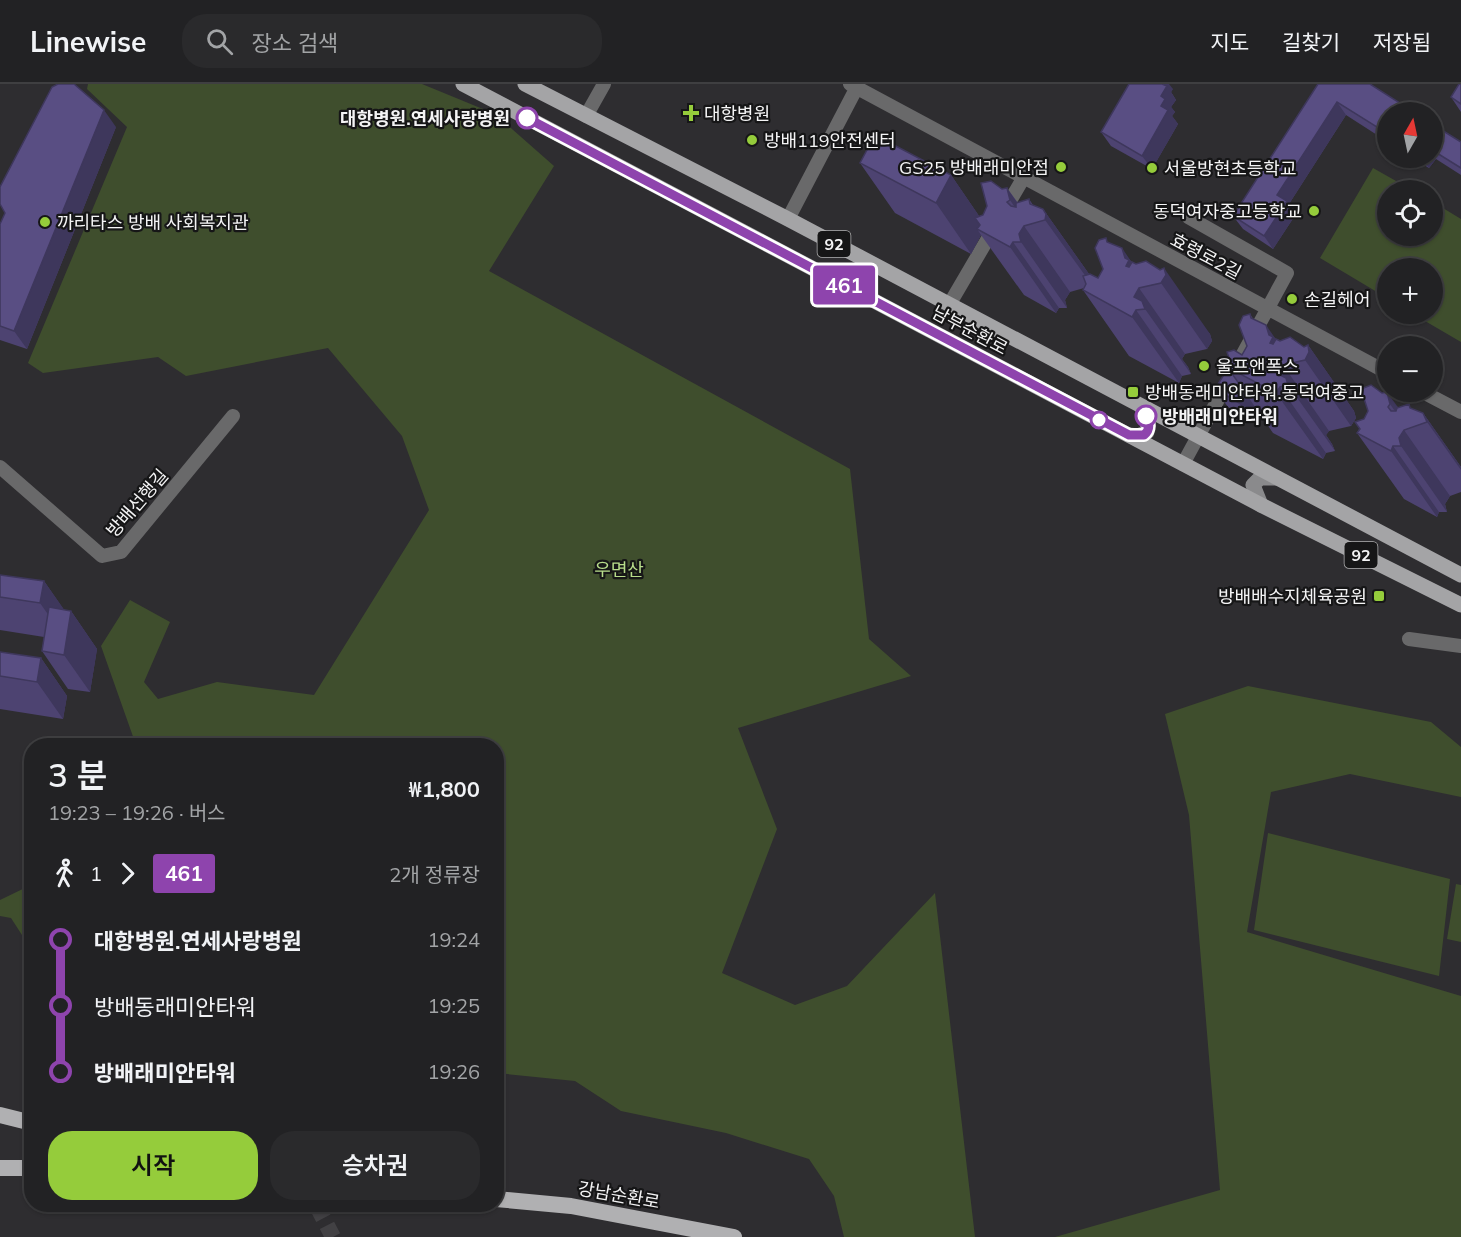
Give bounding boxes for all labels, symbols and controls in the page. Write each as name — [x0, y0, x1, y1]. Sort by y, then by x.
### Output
search box — [182, 14, 602, 68]
text: Linewise — [30, 24, 146, 59]
icon: search — [203, 25, 236, 58]
text: 장소 검색 — [251, 29, 338, 57]
text: 지도 — [1210, 29, 1249, 55]
text: 길찾기 — [1282, 29, 1340, 55]
text: 저장됨 — [1373, 29, 1431, 55]
place label: 대항병원 — [704, 102, 770, 125]
north arrow — [1377, 102, 1443, 168]
map controls — [1377, 102, 1443, 402]
marker: 대항병원 — [682, 104, 700, 122]
place label: 대항병원.연세사랑병원 — [340, 107, 510, 130]
marker: 대항병원.연세사랑병원 — [516, 107, 538, 129]
place label: 방배119안전센터 — [764, 129, 896, 152]
marker: 방배119안전센터 — [745, 133, 759, 147]
place label: GS25 방배래미안점 — [899, 156, 1049, 179]
place label: 서울방현초등학교 — [1164, 157, 1296, 180]
marker: GS25 방배래미안점 — [1054, 160, 1068, 174]
marker: 서울방현초등학교 — [1145, 161, 1159, 175]
button: locate — [1377, 180, 1443, 246]
place label: 동덕여자중고등학교 — [1153, 200, 1302, 223]
marker: 동덕여자중고등학교 — [1307, 204, 1321, 218]
place label: 까리타스 방배 사회복지관 — [57, 211, 249, 234]
marker: 까리타스 방배 사회복지관 — [38, 215, 52, 229]
street label: 효령로2길 — [1167, 228, 1245, 284]
road number: 92 — [818, 231, 850, 257]
button: + — [1377, 258, 1443, 324]
line badge: 461 — [810, 266, 878, 304]
text: 461 — [825, 272, 863, 298]
place label: 손길헤어 — [1304, 288, 1370, 311]
marker: 손길헤어 — [1285, 292, 1299, 306]
street label: 남부순환로 — [928, 300, 1012, 360]
button: − — [1377, 336, 1443, 402]
place label: 울프앤폭스 — [1216, 355, 1299, 378]
marker: 울프앤폭스 — [1197, 359, 1211, 373]
place label: 방배동래미안타워.동덕여중고 — [1145, 381, 1364, 404]
marker: 방배동래미안타워.동덕여중고 — [1126, 385, 1140, 399]
marker: 방배래미안타워 — [1135, 405, 1157, 427]
place label: 방배래미안타워 — [1162, 405, 1278, 428]
unlabelled marker — [1090, 411, 1108, 429]
street label: 방배선행길 — [101, 464, 173, 542]
road number: 92 — [1344, 542, 1378, 568]
park label: 우면산 — [594, 558, 644, 581]
place label: 방배배수지체육공원 — [1218, 585, 1367, 608]
marker: 방배배수지체육공원 — [1372, 589, 1386, 603]
text: 3 분 — [48, 754, 107, 795]
text: ₩1,800 — [409, 775, 480, 803]
text: 19:23 – 19:26 · 버스 — [48, 800, 226, 825]
icon: walk — [48, 857, 81, 890]
icon: forward — [111, 857, 144, 890]
text: 461 — [165, 860, 203, 886]
text: 1 — [90, 861, 102, 886]
text: 2개 정류장 — [389, 862, 480, 887]
text: 대항병원.연세사랑병원 — [94, 927, 302, 955]
text: 19:24 — [427, 927, 480, 952]
text: 방배동래미안타워 — [94, 993, 256, 1021]
text: 19:25 — [427, 993, 480, 1018]
text: 방배래미안타워 — [94, 1059, 236, 1087]
text: 19:26 — [427, 1059, 480, 1084]
button: 시작 — [48, 1131, 258, 1200]
button: 승차권 — [270, 1131, 480, 1200]
street label: 강남순환로 — [576, 1176, 662, 1214]

